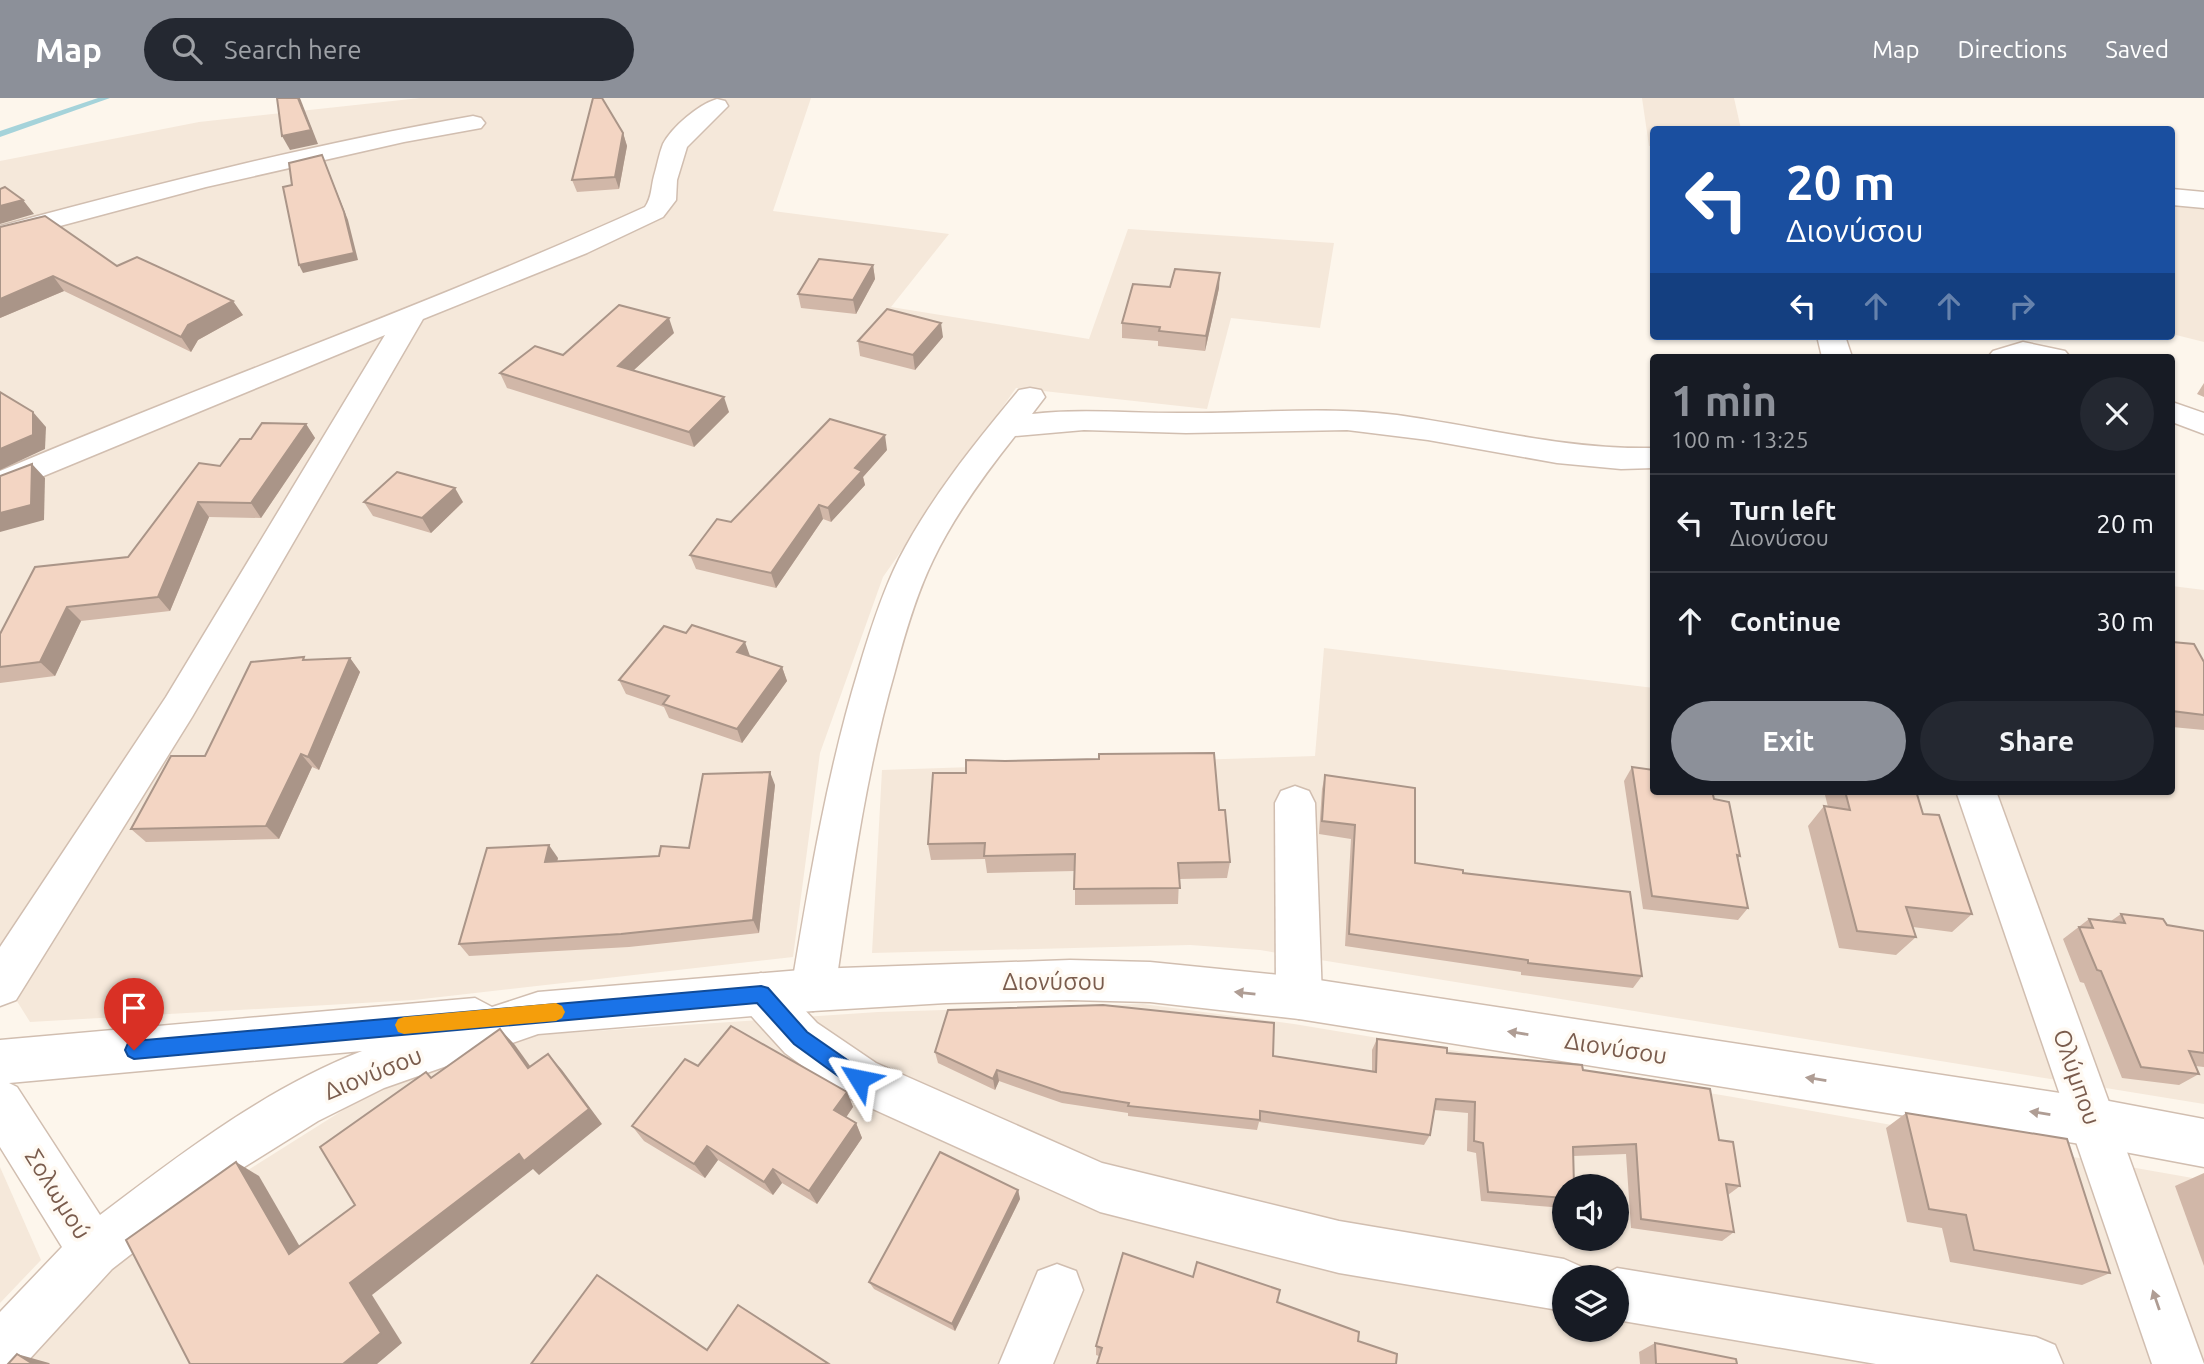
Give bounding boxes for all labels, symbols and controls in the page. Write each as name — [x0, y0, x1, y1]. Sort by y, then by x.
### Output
search box — [144, 18, 634, 81]
icon: search — [168, 30, 206, 68]
text: Map — [35, 31, 102, 68]
text: Search here — [224, 35, 362, 64]
text: Map — [1872, 36, 1919, 63]
text: Directions — [1957, 36, 2067, 63]
text: Saved — [2105, 36, 2169, 63]
icon: left — [1671, 154, 1762, 245]
text: 20 m — [1786, 154, 1895, 209]
text: Διονύσου — [1786, 212, 1924, 248]
icon: left — [1784, 287, 1822, 325]
icon: ahead — [1857, 287, 1895, 325]
icon: ahead — [1930, 287, 1968, 325]
icon: right — [2003, 287, 2041, 325]
text: 1 min — [1671, 377, 1777, 424]
button: close — [2080, 377, 2154, 451]
text: 100 m · 13:25 — [1671, 427, 1809, 452]
text: Turn left — [1730, 496, 1836, 525]
icon: left — [1671, 504, 1709, 542]
text: 20 m — [2096, 509, 2154, 538]
text: Διονύσου — [1730, 525, 1829, 550]
icon: ahead — [1671, 602, 1709, 640]
text: Continue — [1730, 607, 1841, 636]
text: 30 m — [2096, 607, 2154, 636]
button: Exit — [1671, 701, 1906, 781]
button: Share — [1920, 701, 2154, 781]
street label: Διονύσου — [1002, 968, 1106, 995]
pin — [104, 978, 164, 1050]
one-way arrow — [1233, 987, 1255, 998]
icon: arrive — [115, 989, 153, 1027]
street label: Ολύμπου — [2048, 1026, 2106, 1128]
one-way arrow — [1507, 1027, 1529, 1038]
street label: Διονύσου — [1563, 1027, 1669, 1069]
street label: Διονύσου — [320, 1041, 426, 1105]
position arrow — [822, 1042, 896, 1116]
one-way arrow — [1804, 1073, 1826, 1084]
one-way arrow — [2029, 1108, 2051, 1119]
street label: Σολωμού — [20, 1144, 96, 1244]
map controls — [1552, 1174, 1629, 1342]
button: sound — [1552, 1174, 1629, 1251]
button: layers — [1552, 1265, 1629, 1342]
one-way arrow — [2150, 1289, 2161, 1310]

